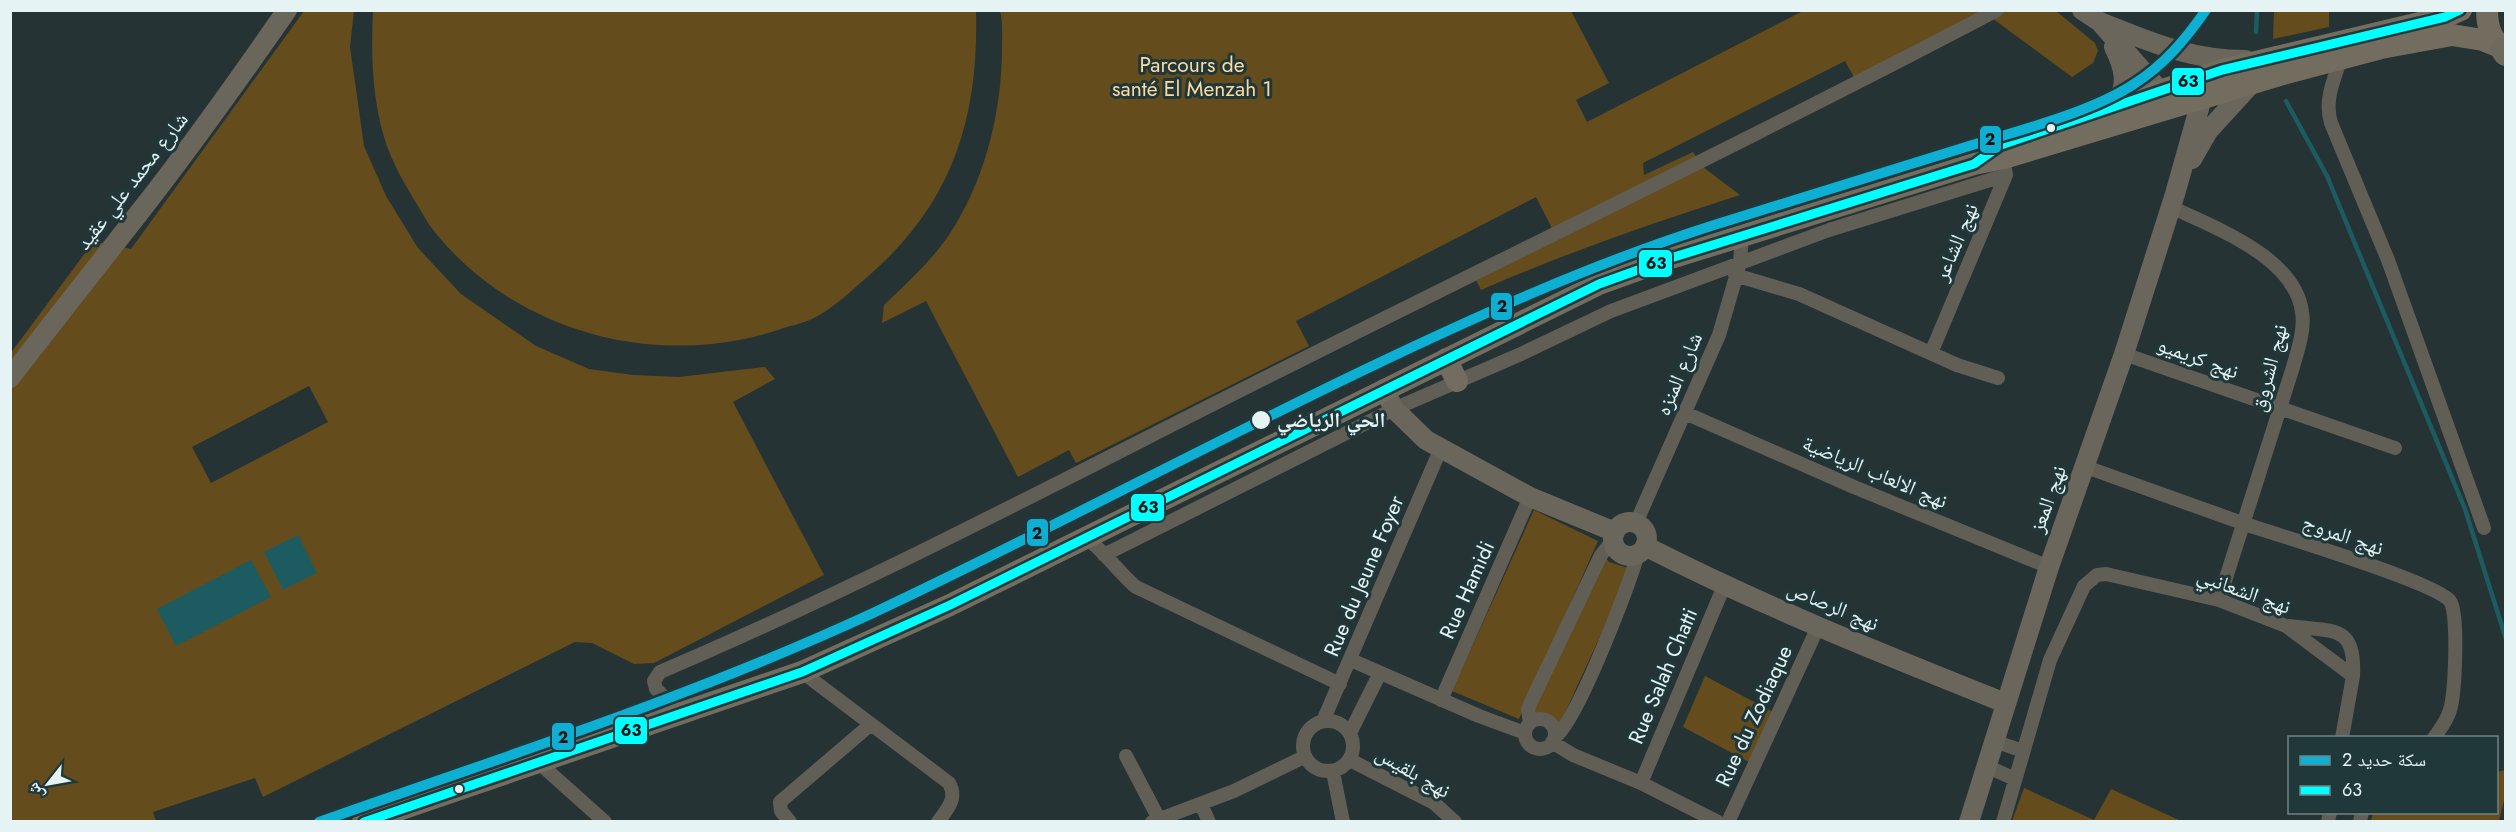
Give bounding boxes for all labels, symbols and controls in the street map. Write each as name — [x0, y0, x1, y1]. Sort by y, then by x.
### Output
park label: Parcours de santé El Menzah 1 — [1112, 50, 1272, 104]
line badge: 63 — [2171, 67, 2205, 96]
text: 63 — [2178, 70, 2198, 93]
street label: شارع محمد علي عقيد — [69, 106, 196, 257]
unlabelled marker — [2045, 122, 2057, 134]
line badge: 2 — [1979, 125, 2002, 154]
text: 2 — [1985, 128, 1995, 151]
street label: نهج الشاعر — [1926, 198, 1986, 286]
line badge: 63 — [1638, 249, 1673, 278]
text: 63 — [1646, 252, 1666, 275]
line badge: 2 — [1490, 292, 1513, 321]
text: 2 — [1497, 295, 1507, 318]
street label: نهج الشروق — [2243, 321, 2295, 415]
street label: شارع المنزه — [1648, 328, 1710, 420]
street label: نهج كريميو — [2153, 329, 2243, 387]
place label: الحي الرياضي — [1277, 405, 1385, 436]
marker: الحي الرياضي — [1250, 409, 1272, 431]
street label: نهج الالعاب الرياضية — [1798, 428, 1952, 516]
street label: نهج المعز — [2022, 461, 2074, 538]
street label: Rue du Jeune Foyer — [1317, 490, 1412, 661]
line badge: 63 — [1130, 493, 1165, 522]
text: 63 — [1138, 496, 1158, 519]
street label: نهج المروج — [2298, 507, 2388, 563]
line badge: 2 — [1026, 518, 1049, 547]
text: 2 — [1032, 522, 1042, 545]
street label: Rue Hamidi — [1432, 536, 1502, 644]
street label: نهج الشعانبي — [2192, 560, 2295, 623]
street label: نهج الرصاص — [1783, 573, 1883, 639]
street label: Rue Salah Chatti — [1621, 603, 1705, 749]
street label: Rue du Zodiaque — [1708, 640, 1800, 792]
line badge: 63 — [614, 716, 648, 745]
text: 63 — [621, 719, 641, 742]
line badge: 2 — [551, 722, 575, 751]
text: 2 — [558, 726, 568, 749]
legend — [2288, 736, 2498, 814]
street label: نهج بلقيس — [1370, 739, 1456, 805]
text: سكة حديد 2 — [2342, 747, 2426, 773]
north arrow — [18, 754, 78, 814]
text: 63 — [2342, 777, 2362, 803]
text: ش — [21, 778, 50, 805]
unlabelled marker — [453, 783, 465, 795]

